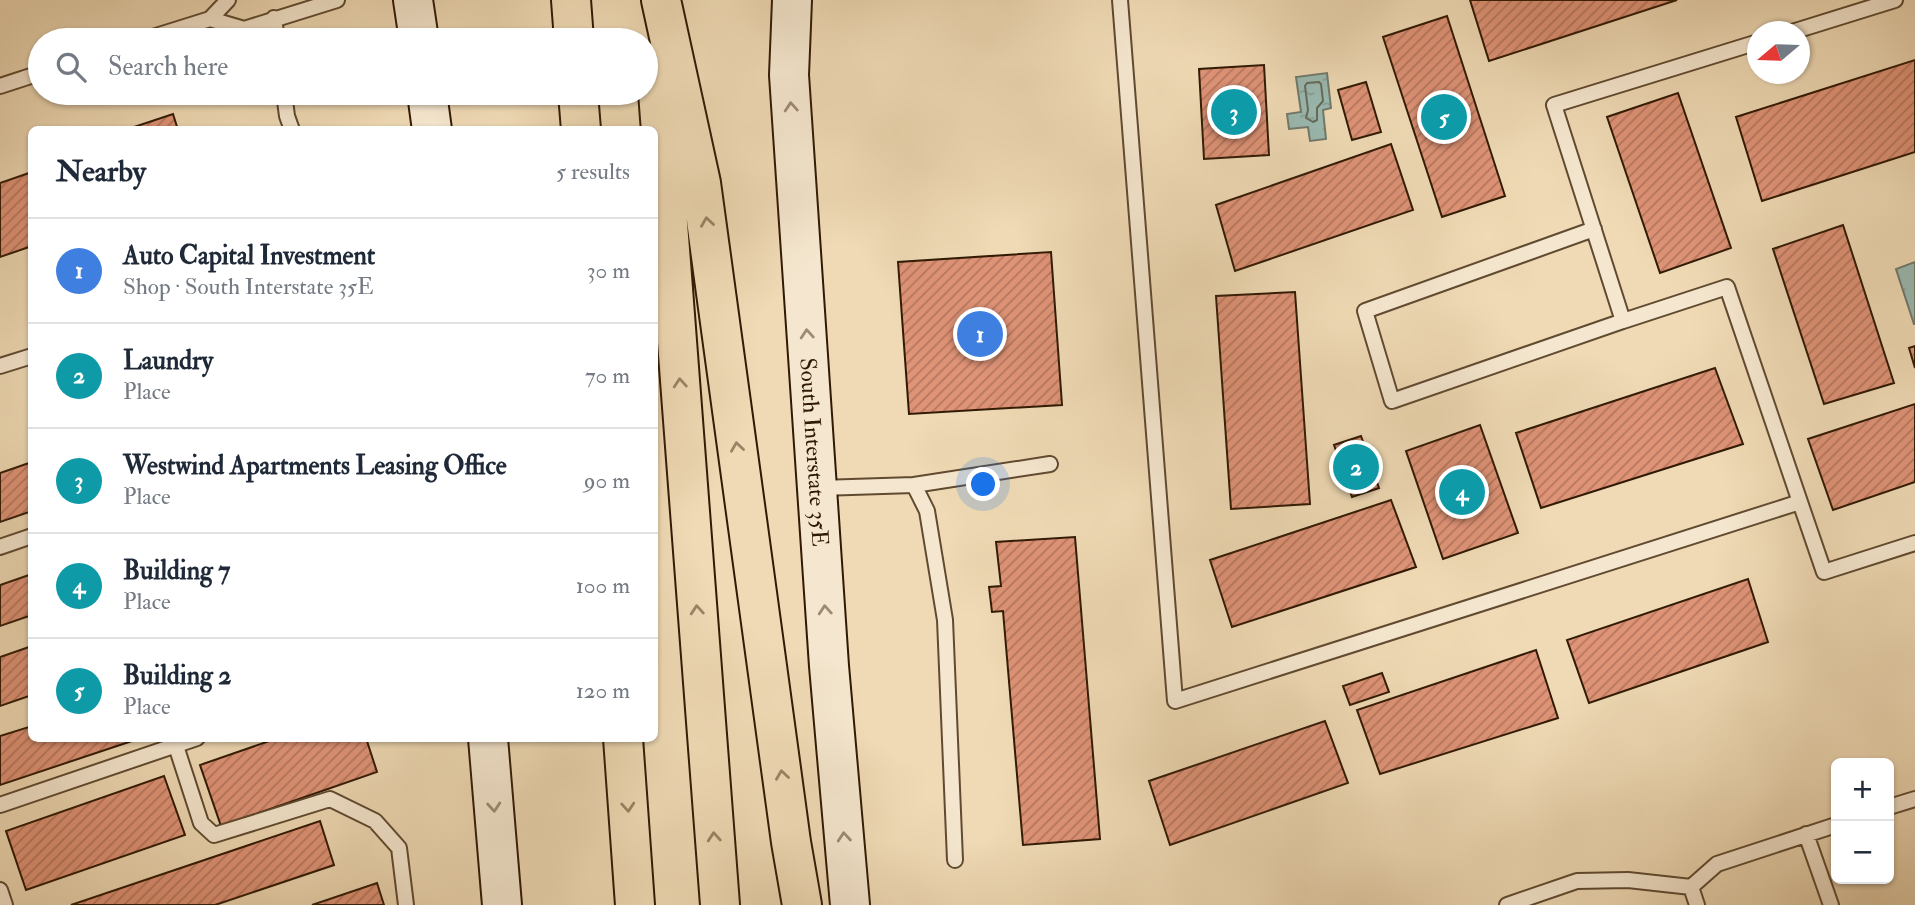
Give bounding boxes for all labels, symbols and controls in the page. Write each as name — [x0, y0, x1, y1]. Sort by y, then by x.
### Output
north arrow — [1747, 21, 1810, 84]
search box — [28, 28, 658, 105]
icon: search — [52, 48, 90, 86]
text: Search here — [108, 51, 228, 83]
pin: 3 — [1211, 86, 1257, 138]
pin: 5 — [1421, 91, 1467, 143]
one-way arrow — [784, 102, 799, 113]
text: Nearby — [56, 153, 146, 190]
text: 5 results — [556, 157, 630, 186]
one-way arrow — [699, 216, 714, 228]
text: Auto Capital Investment — [123, 240, 375, 272]
text: 1 — [75, 256, 83, 285]
text: 30 m — [587, 256, 630, 285]
text: Shop · South Interstate 35E — [123, 272, 374, 301]
pin: 1 — [957, 308, 1003, 360]
one-way arrow — [799, 329, 814, 340]
text: Laundry — [123, 345, 213, 377]
street label: South Interstate 35E — [794, 357, 835, 547]
text: 2 — [73, 361, 85, 390]
text: 70 m — [585, 361, 630, 390]
text: Place — [123, 377, 171, 406]
one-way arrow — [673, 377, 688, 388]
pin: 2 — [1333, 441, 1379, 493]
one-way arrow — [729, 442, 744, 453]
text: Westwind Apartments Leasing Office — [123, 450, 507, 482]
text: 3 — [75, 466, 83, 495]
text: 90 m — [584, 466, 630, 495]
pin: 4 — [1439, 466, 1485, 518]
your location — [966, 467, 1000, 501]
text: Place — [123, 482, 171, 511]
text: Building 7 — [123, 555, 230, 587]
text: 4 — [73, 571, 85, 600]
text: 100 m — [576, 571, 630, 600]
text: Place — [123, 587, 171, 616]
one-way arrow — [690, 604, 705, 615]
one-way arrow — [818, 605, 833, 616]
text: Building 2 — [123, 660, 232, 692]
text: 5 — [74, 676, 84, 705]
text: 120 m — [576, 676, 630, 705]
text: Place — [123, 692, 171, 721]
map controls — [1831, 758, 1894, 884]
button: + — [1831, 758, 1894, 821]
one-way arrow — [775, 769, 790, 781]
one-way arrow — [486, 801, 501, 812]
one-way arrow — [620, 801, 635, 812]
button: − — [1831, 821, 1894, 884]
one-way arrow — [707, 831, 722, 842]
one-way arrow — [837, 831, 852, 842]

